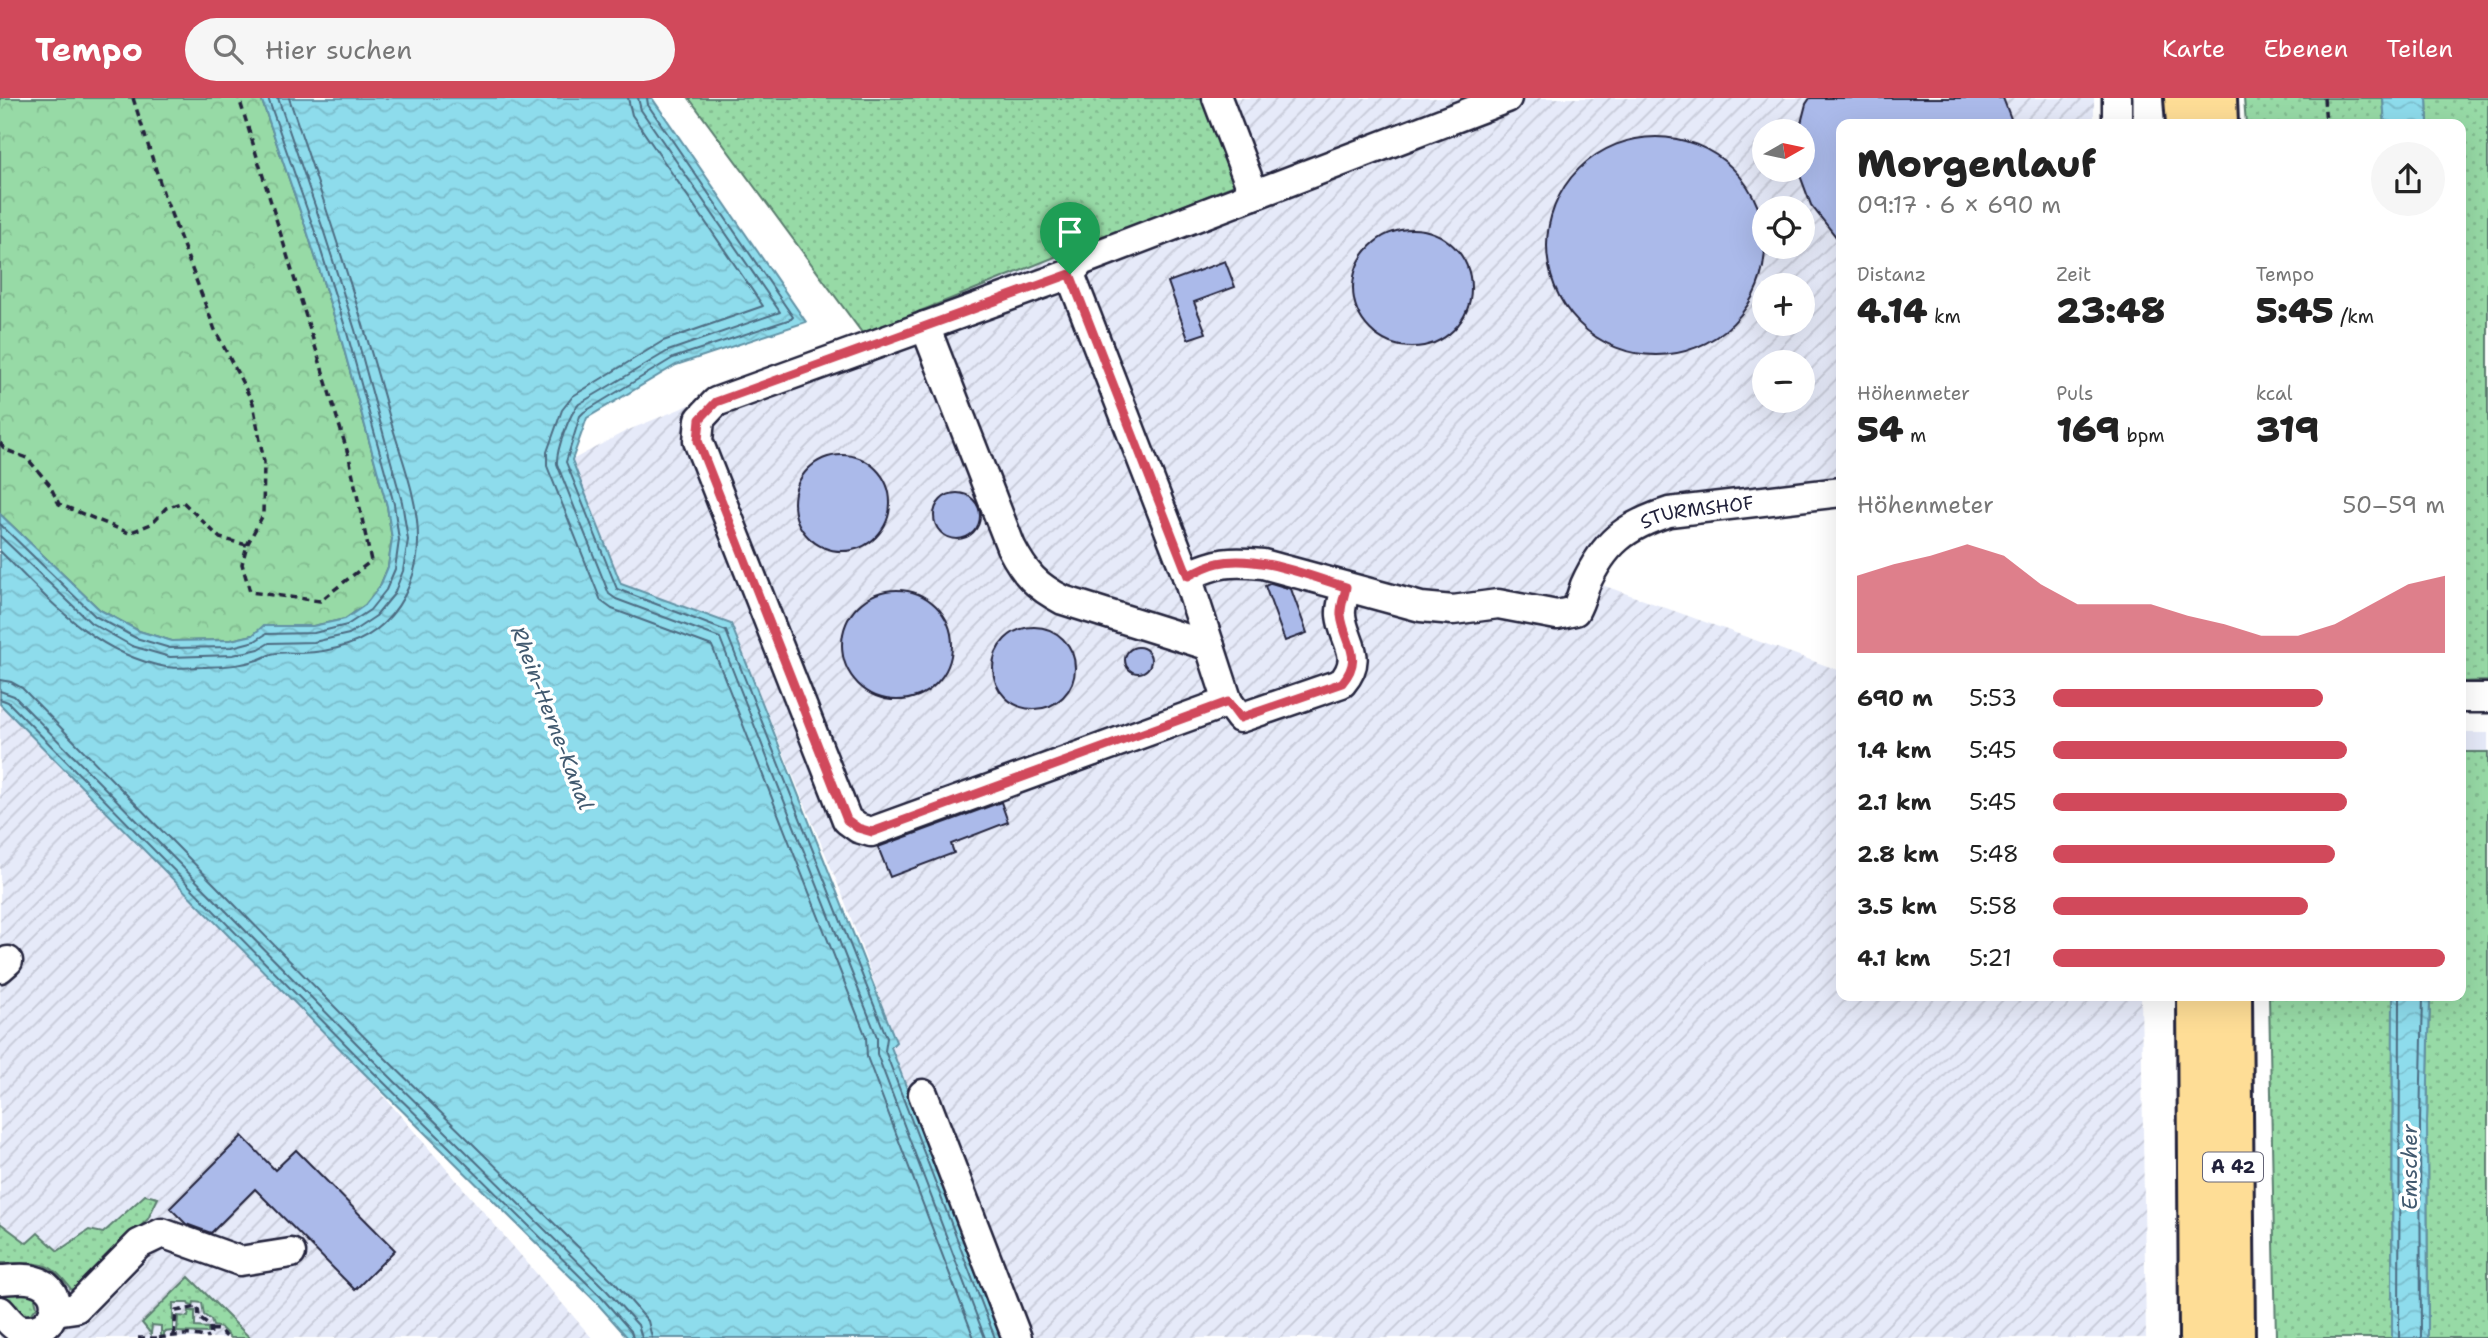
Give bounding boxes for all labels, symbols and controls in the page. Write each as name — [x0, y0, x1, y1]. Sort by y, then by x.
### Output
search box — [185, 18, 675, 81]
text: Tempo — [35, 27, 143, 72]
icon: search — [209, 30, 247, 68]
text: Hier suchen — [265, 32, 412, 67]
text: Karte — [2162, 33, 2225, 65]
text: Ebenen — [2263, 33, 2348, 65]
text: Teilen — [2386, 33, 2453, 65]
north arrow — [1752, 119, 1815, 182]
map controls — [1752, 119, 1815, 413]
text: Morgenlauf — [1857, 138, 2096, 189]
button: share — [2371, 142, 2445, 216]
text: 09:17 · 6 × 690 m — [1857, 190, 2061, 220]
button: locate — [1752, 196, 1815, 259]
pin — [1040, 202, 1100, 274]
icon: arrive — [1051, 213, 1089, 251]
text: Distanz — [1857, 262, 1926, 287]
text: Zeit — [2056, 262, 2091, 287]
text: Tempo — [2256, 262, 2314, 287]
button: + — [1752, 273, 1815, 336]
text: 4.14 — [1857, 287, 1927, 334]
text: 23:48 — [2056, 287, 2165, 334]
text: 5:45 — [2256, 287, 2334, 334]
text: km — [1927, 304, 1961, 329]
text: /km — [2334, 304, 2374, 329]
button: − — [1752, 350, 1815, 413]
text: Höhenmeter — [1857, 381, 1970, 406]
text: Puls — [2056, 381, 2093, 406]
text: kcal — [2256, 381, 2293, 406]
text: 54 — [1857, 406, 1904, 453]
text: 169 — [2056, 406, 2120, 453]
text: 319 — [2256, 406, 2319, 453]
text: m — [1904, 423, 1926, 448]
text: bpm — [2120, 423, 2165, 448]
street label: STURMSHOF — [1636, 490, 1755, 534]
text: Höhenmeter — [1857, 490, 1994, 520]
text: 50–59 m — [2342, 490, 2445, 520]
water label: Rhein-Herne-Kanal — [504, 622, 600, 814]
text: 690 m — [1857, 683, 1933, 713]
text: 5:53 — [1969, 683, 2017, 713]
text: 1.4 km — [1857, 735, 1931, 765]
text: 5:45 — [1969, 735, 2017, 765]
text: 2.1 km — [1857, 787, 1931, 817]
text: 5:45 — [1969, 787, 2017, 817]
text: 2.8 km — [1857, 839, 1939, 869]
text: 5:48 — [1969, 839, 2019, 869]
text: 3.5 km — [1857, 891, 1937, 921]
text: 5:58 — [1969, 891, 2018, 921]
text: 4.1 km — [1857, 943, 1930, 973]
text: 5:21 — [1969, 943, 2012, 973]
water label: Emscher — [2396, 1123, 2424, 1210]
road number: A 42 — [2203, 1152, 2263, 1182]

